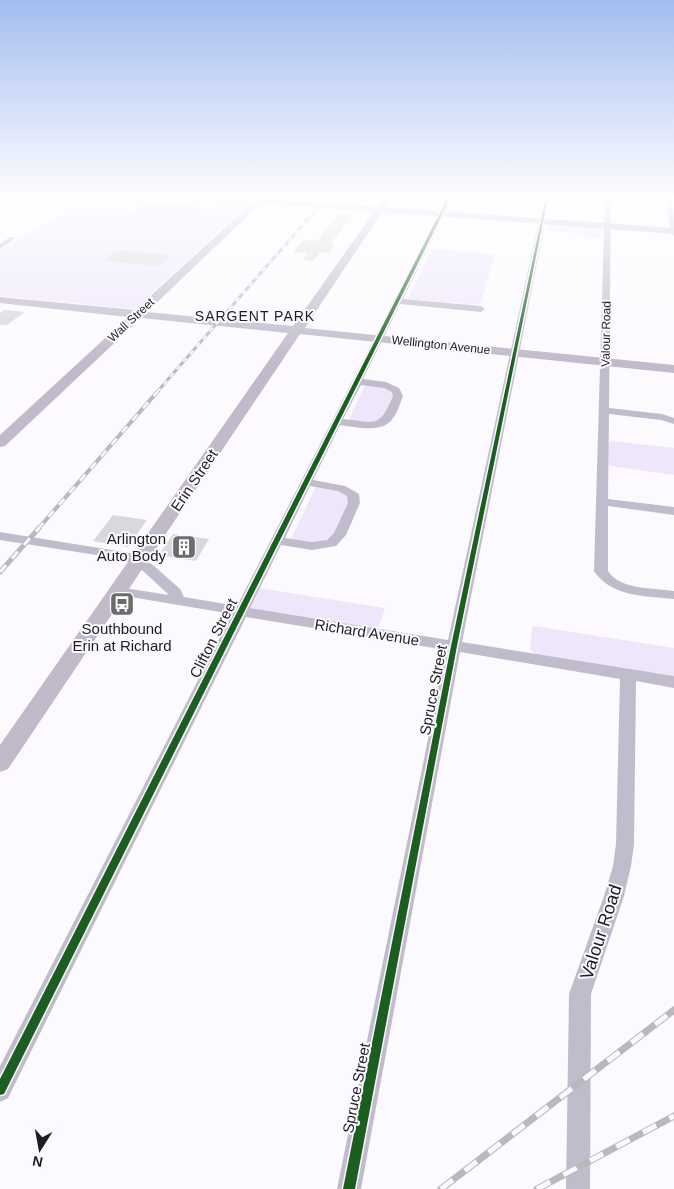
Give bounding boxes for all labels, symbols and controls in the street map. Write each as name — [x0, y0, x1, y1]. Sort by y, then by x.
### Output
street label: Wall Street — [105, 295, 158, 345]
street label: Valour Road — [598, 301, 614, 367]
district label: SARGENT PARK — [195, 308, 315, 324]
street label: Wellington Avenue — [391, 333, 491, 357]
street label: Erin Street — [167, 445, 221, 514]
place label: Arlington Auto Body — [97, 530, 166, 564]
building icon: Arlington Auto Body — [171, 534, 197, 560]
bus stop icon: Southbound Erin at Richard — [109, 591, 135, 617]
street label: Clifton Street — [186, 595, 241, 680]
street label: Richard Avenue — [314, 615, 420, 649]
place label: Southbound Erin at Richard — [72, 620, 172, 654]
street label: Spruce Street — [416, 643, 450, 737]
street label: Valour Road — [576, 882, 626, 982]
street label: Spruce Street — [339, 1041, 373, 1135]
north arrow — [15, 1124, 65, 1174]
text: N — [31, 1153, 44, 1171]

